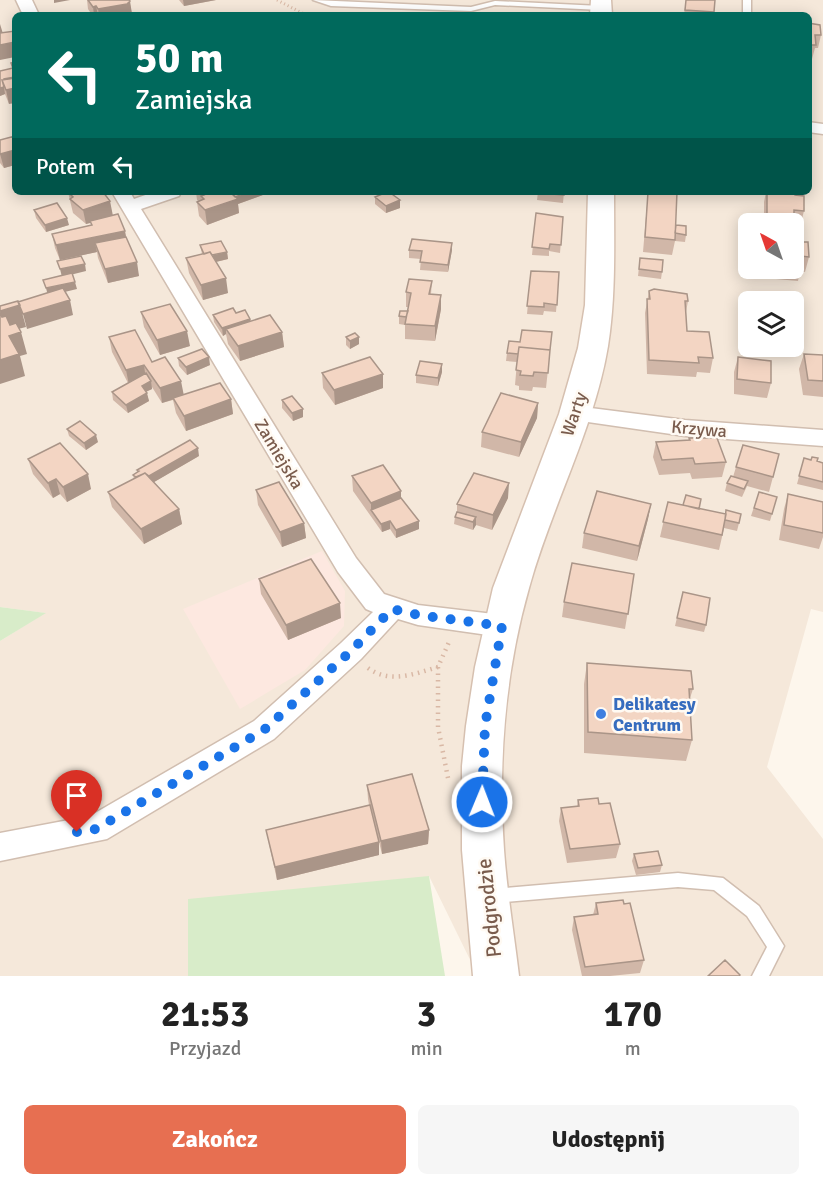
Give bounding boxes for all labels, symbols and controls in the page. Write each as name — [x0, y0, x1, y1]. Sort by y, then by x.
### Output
text: 50 m — [135, 33, 224, 84]
icon: left — [36, 36, 114, 114]
text: Zamiejska — [135, 84, 252, 117]
icon: left — [107, 150, 140, 183]
text: Potem — [36, 153, 95, 180]
north arrow — [738, 213, 804, 279]
map controls — [738, 213, 804, 357]
button: layers — [738, 291, 804, 357]
street label: Warty — [556, 388, 592, 439]
street label: Zamiejska — [249, 415, 309, 493]
street label: Krzywa — [670, 416, 728, 442]
place label: Delikatesy Centrum — [613, 693, 696, 736]
marker: Delikatesy Centrum — [594, 707, 608, 721]
pin — [51, 770, 102, 832]
position arrow — [450, 770, 514, 834]
icon: arrive — [60, 779, 93, 812]
street label: Podgrodzie — [471, 857, 507, 959]
text: 21:53 — [161, 992, 249, 1037]
text: 3 — [417, 992, 436, 1037]
text: 170 — [604, 992, 662, 1037]
text: Przyjazd — [169, 1036, 241, 1061]
text: min — [410, 1036, 443, 1061]
text: m — [625, 1036, 641, 1061]
button: Zakończ — [24, 1105, 406, 1174]
button: Udostępnij — [418, 1105, 799, 1174]

